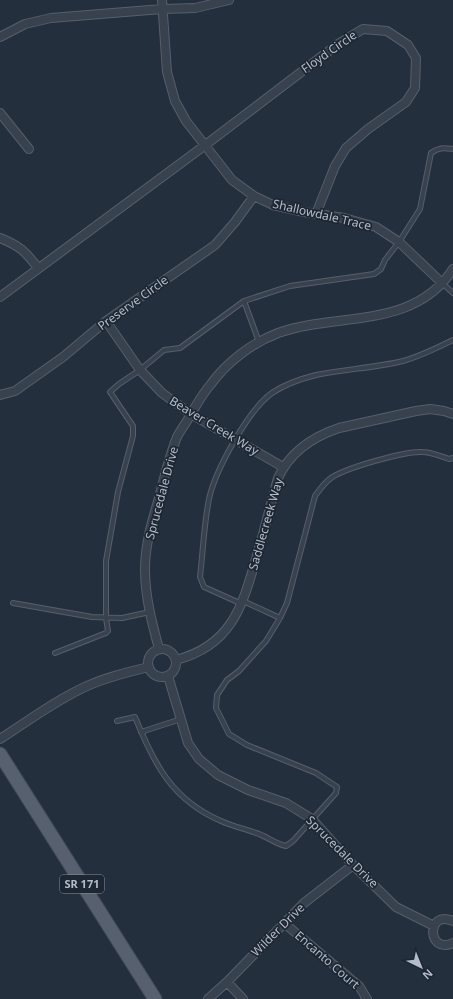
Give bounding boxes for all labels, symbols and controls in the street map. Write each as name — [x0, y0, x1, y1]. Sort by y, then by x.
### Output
street label: Floyd Circle — [298, 26, 360, 77]
street label: Shallowdale Trace — [271, 195, 373, 234]
street label: Preserve Circle — [94, 271, 172, 334]
street label: Beaver Creek Way — [166, 392, 263, 459]
street label: Sprucedale Drive — [141, 444, 182, 541]
street label: Saddlecreek Way — [244, 475, 287, 572]
street label: Sprucedale Drive — [303, 812, 382, 892]
road number: SR 171 — [60, 875, 104, 893]
street label: Wilder Drive — [247, 899, 308, 960]
street label: Encanto Court — [291, 927, 364, 993]
north arrow — [401, 947, 441, 987]
text: N — [420, 966, 437, 983]

